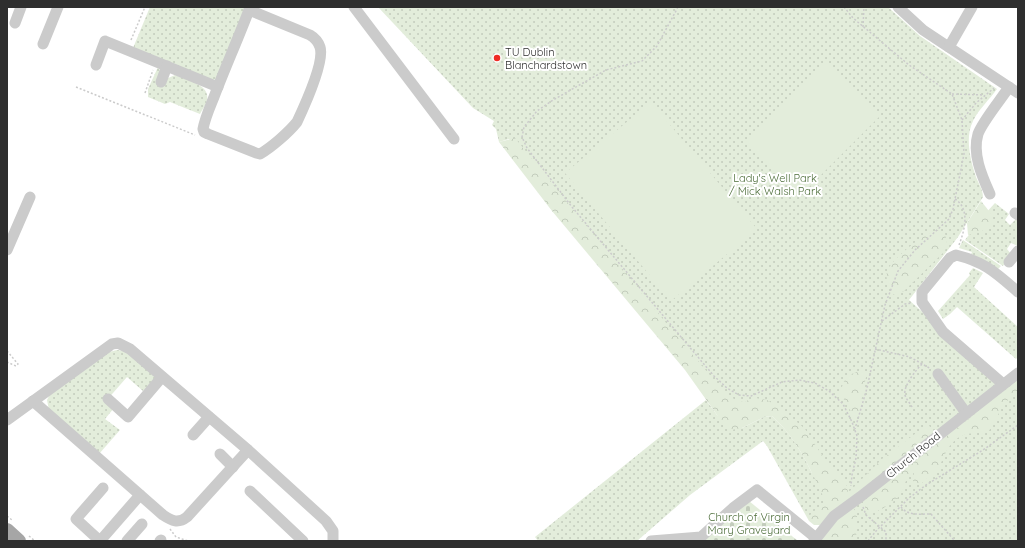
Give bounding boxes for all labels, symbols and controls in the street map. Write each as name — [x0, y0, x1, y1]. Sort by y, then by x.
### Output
place label: TU Dublin Blanchardstown — [505, 45, 587, 72]
marker: TU Dublin Blanchardstown — [492, 53, 502, 63]
park label: Lady's Well Park / Mick Walsh Park — [729, 171, 821, 198]
street label: Church Road — [883, 429, 943, 481]
park label: Church of Virgin Mary Graveyard — [707, 510, 791, 537]

